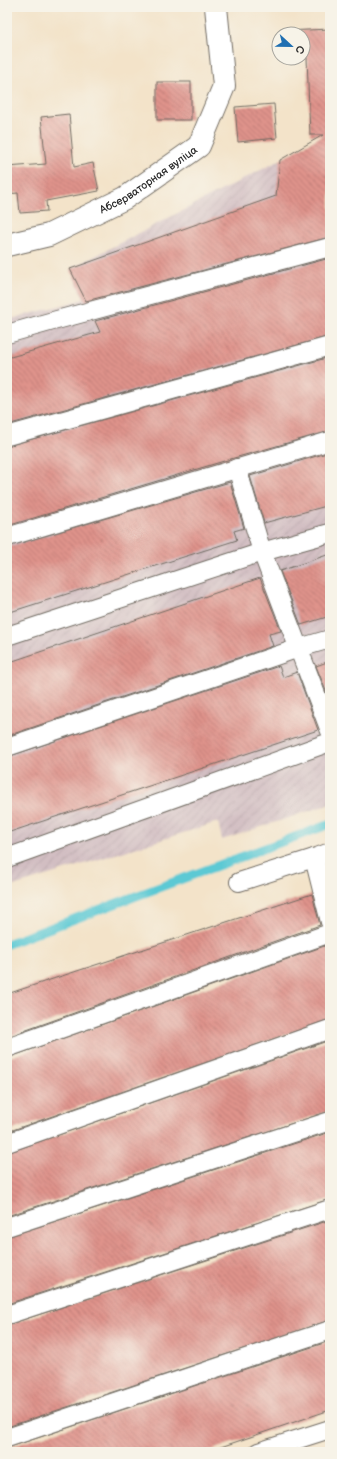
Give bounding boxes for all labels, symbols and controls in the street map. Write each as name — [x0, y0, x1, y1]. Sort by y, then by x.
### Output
north arrow — [271, 26, 311, 66]
text: С — [292, 44, 307, 56]
street label: Абсерваторная вуліца — [96, 143, 200, 217]

